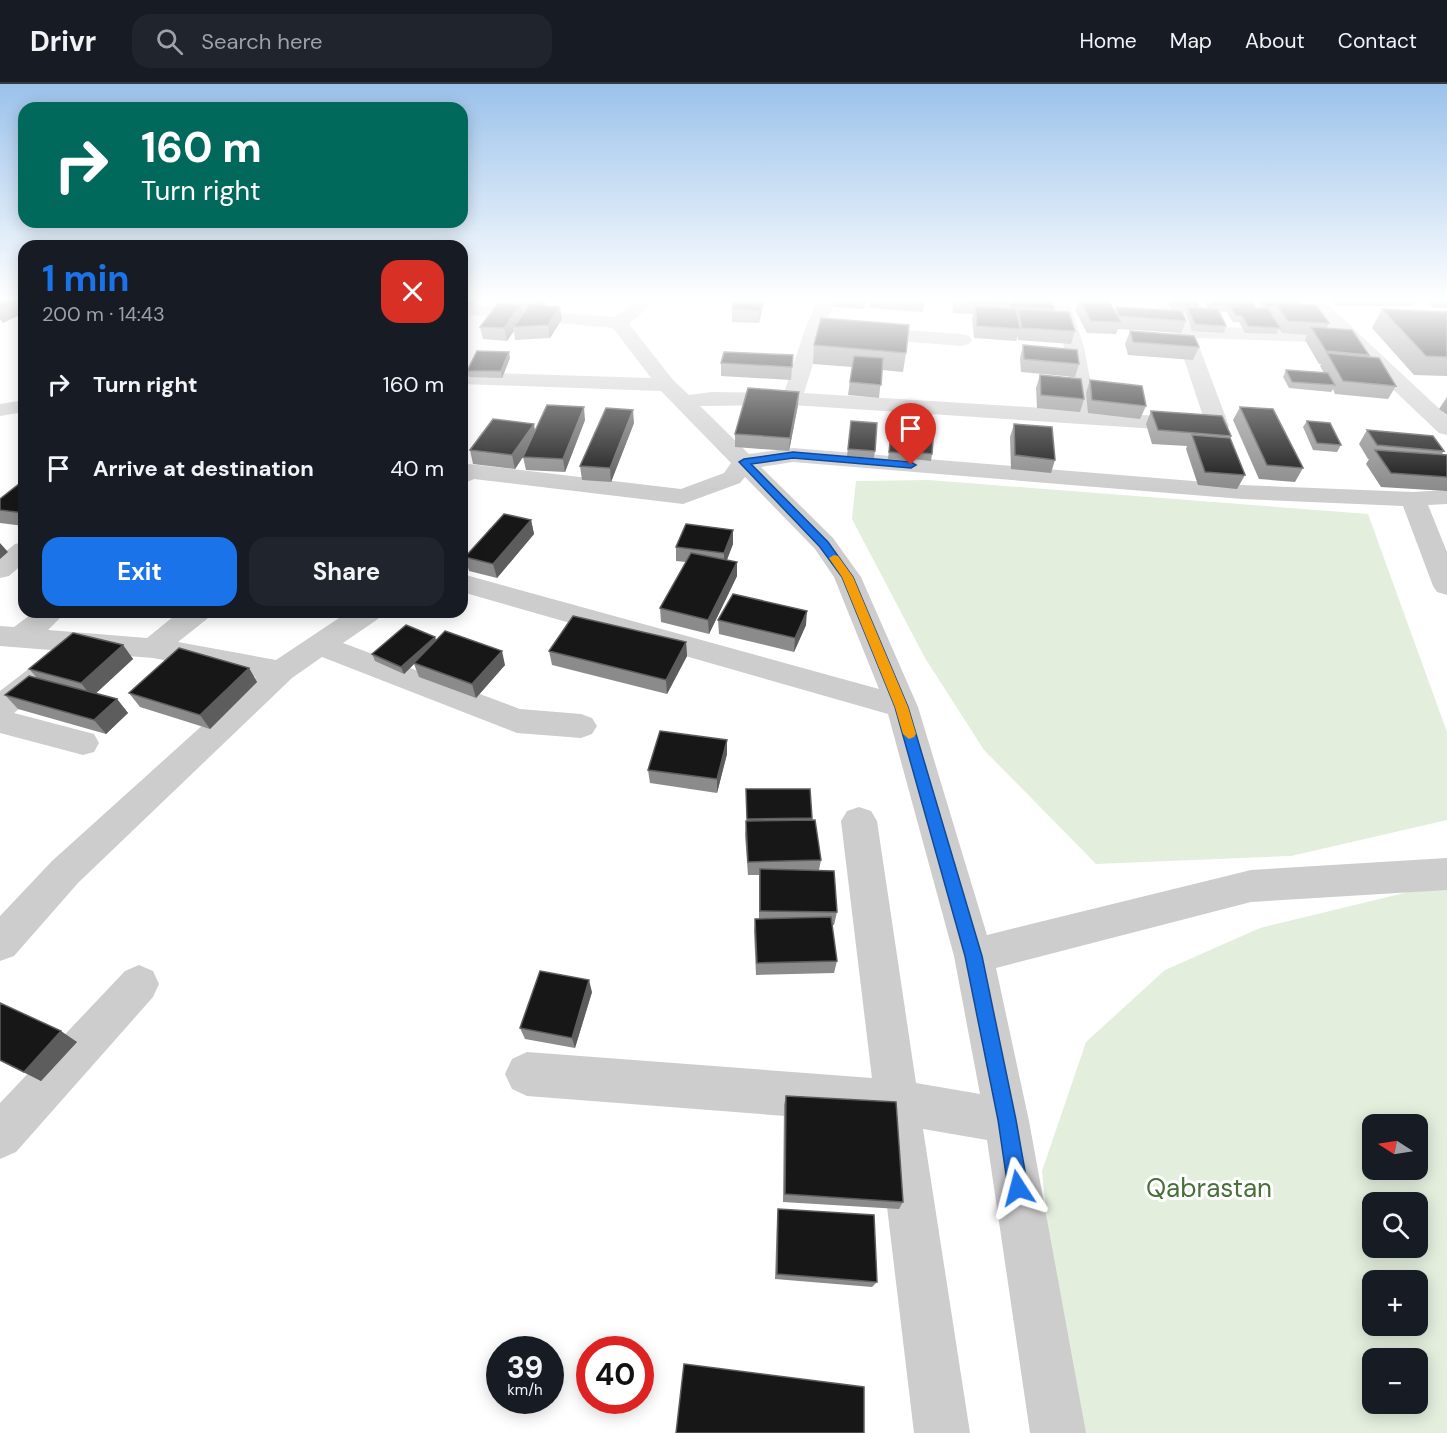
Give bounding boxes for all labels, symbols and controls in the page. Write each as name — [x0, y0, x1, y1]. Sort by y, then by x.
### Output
search box — [132, 14, 552, 68]
text: Drivr — [30, 23, 96, 60]
icon: search — [153, 25, 186, 58]
text: Search here — [201, 27, 323, 56]
text: Home — [1079, 27, 1137, 55]
text: Map — [1170, 27, 1212, 55]
text: About — [1245, 27, 1305, 55]
text: Contact — [1338, 27, 1417, 55]
text: 160 m — [141, 120, 262, 175]
icon: right — [42, 126, 120, 204]
text: Turn right — [141, 173, 261, 208]
text: 1 min — [42, 255, 130, 302]
button: close — [381, 260, 444, 323]
text: 200 m · 14:43 — [42, 301, 165, 327]
icon: right — [42, 368, 75, 401]
text: Turn right — [93, 370, 198, 399]
text: 160 m — [383, 370, 444, 399]
pin — [885, 403, 936, 465]
icon: arrive — [894, 412, 927, 445]
icon: arrive — [42, 452, 75, 485]
text: Arrive at destination — [93, 454, 314, 483]
text: 40 m — [390, 454, 444, 483]
button: Exit — [42, 537, 237, 606]
button: Share — [249, 537, 444, 606]
north arrow — [1362, 1114, 1428, 1180]
map controls — [1362, 1114, 1428, 1414]
position arrow — [986, 1156, 1050, 1220]
park label: Qabrastan — [1146, 1171, 1272, 1205]
button: search — [1362, 1192, 1428, 1258]
button: + — [1362, 1270, 1428, 1336]
speed limit sign: 40 — [576, 1336, 654, 1414]
text: 39 — [507, 1348, 543, 1387]
button: − — [1362, 1348, 1428, 1414]
text: km/h — [507, 1380, 543, 1400]

